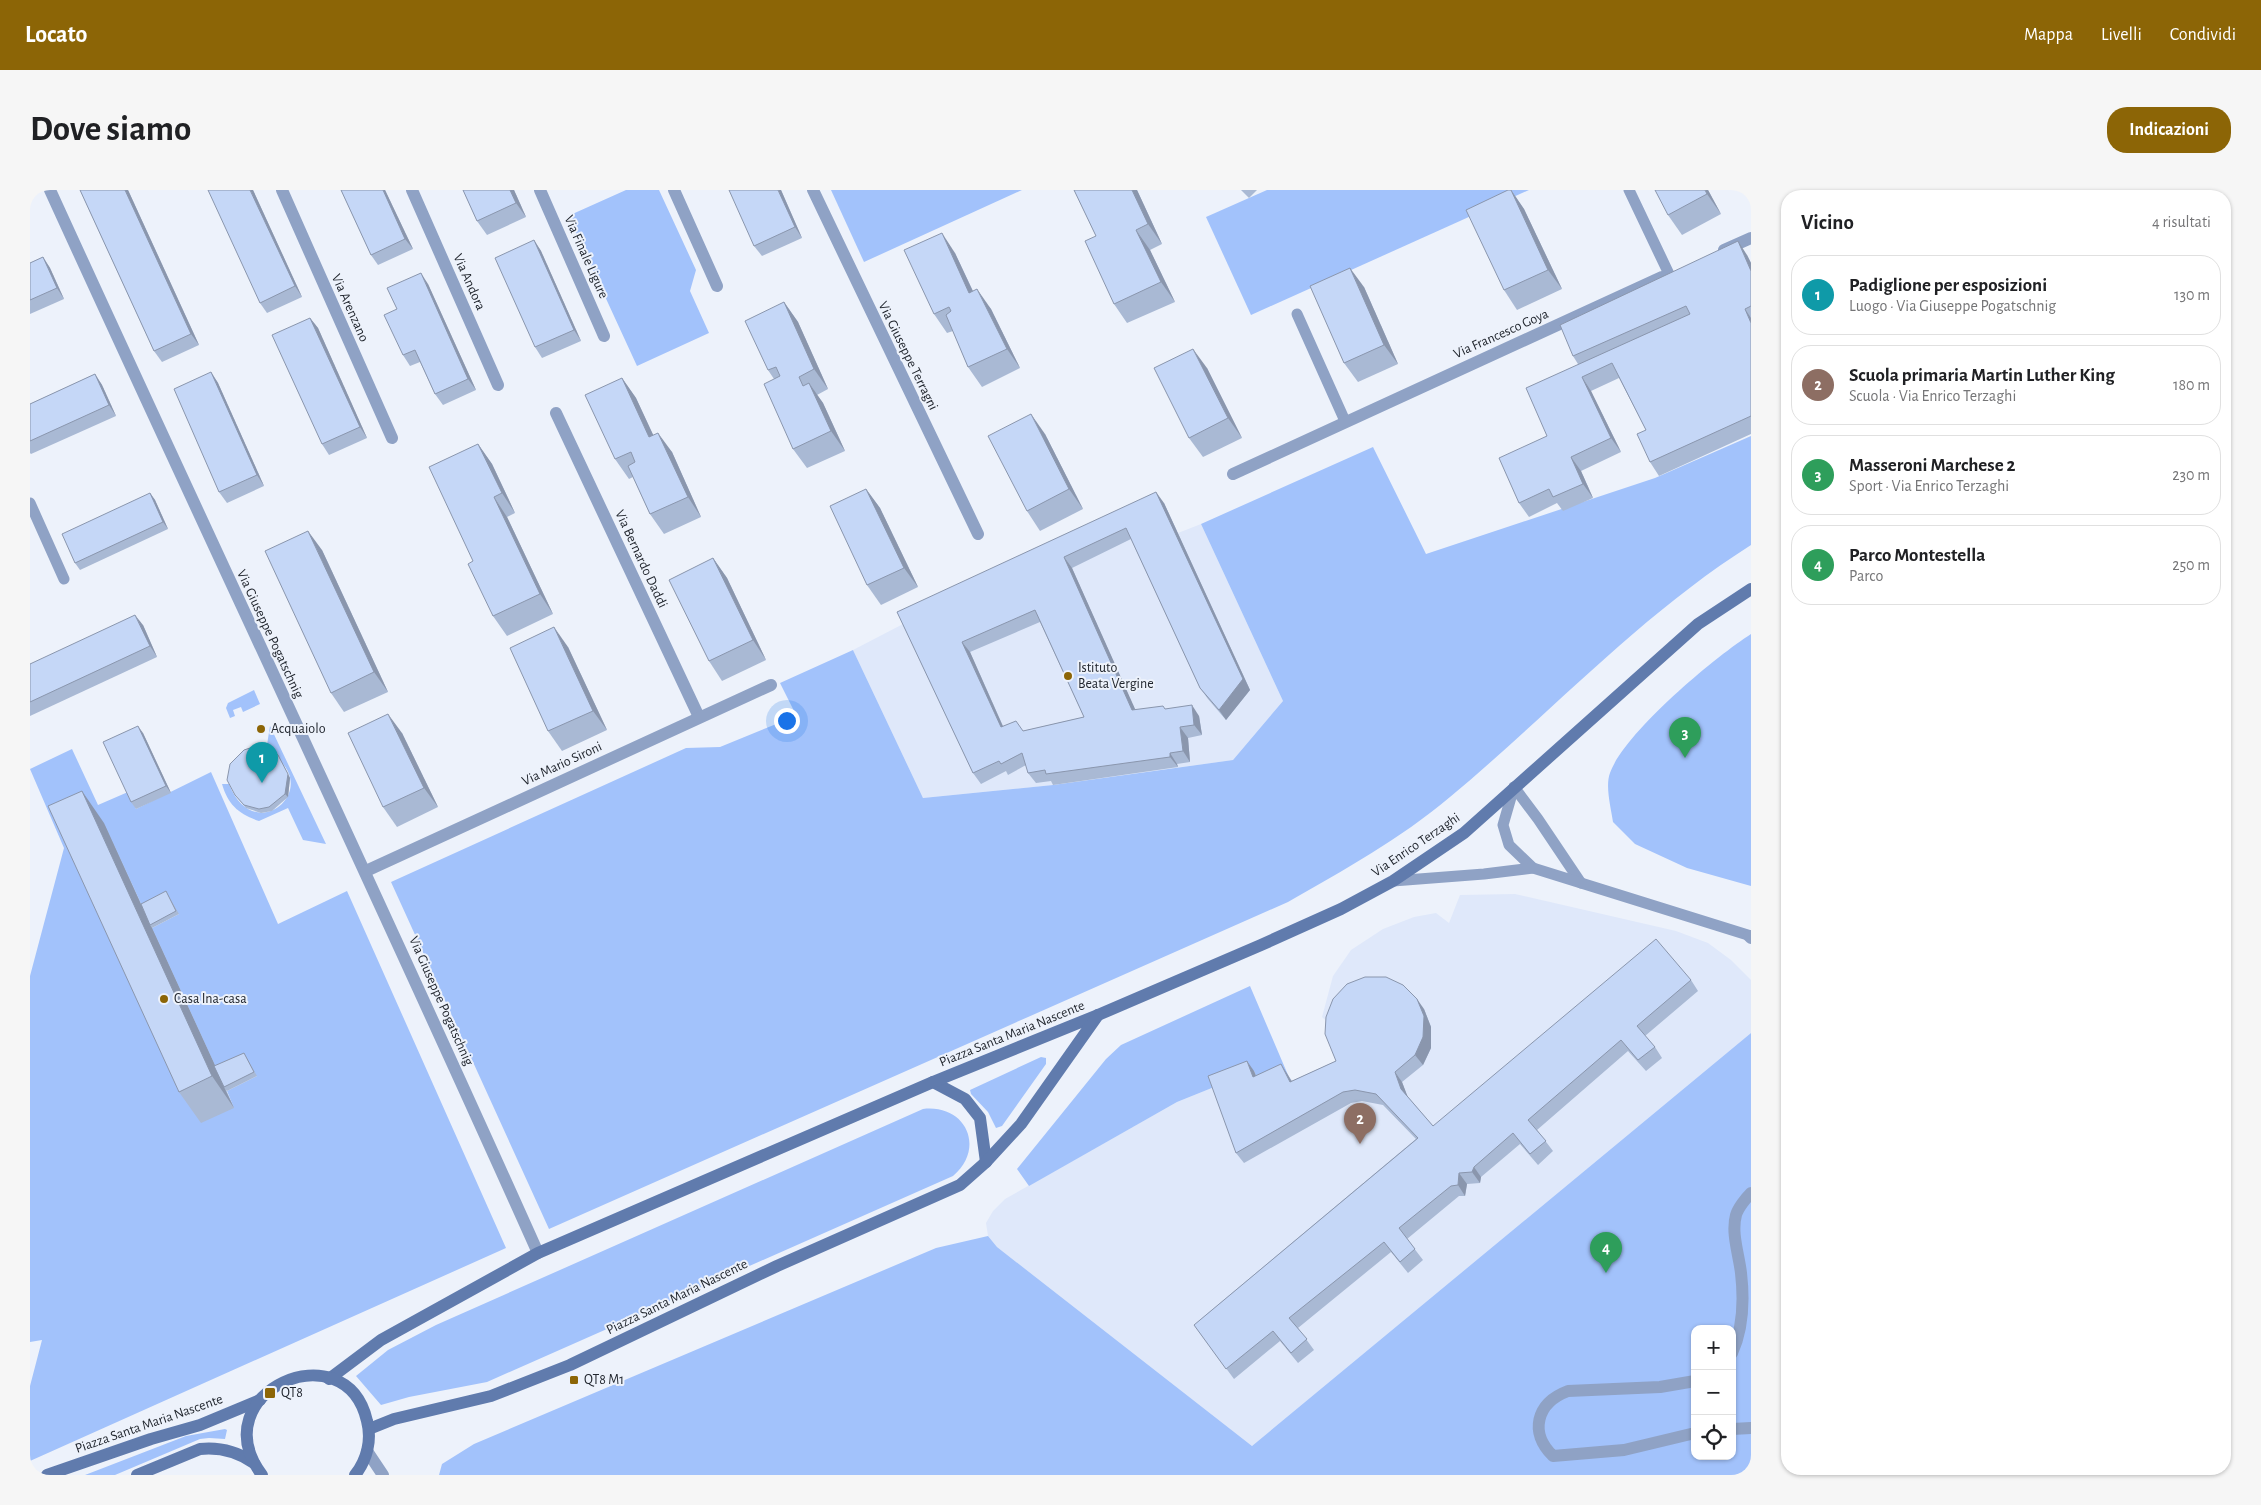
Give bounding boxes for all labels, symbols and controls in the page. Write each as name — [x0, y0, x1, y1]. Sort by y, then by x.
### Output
text: Locato — [25, 23, 87, 47]
text: Mappa — [2024, 26, 2073, 44]
text: Livelli — [2101, 26, 2142, 44]
text: Condividi — [2170, 26, 2236, 44]
button: Indicazioni — [2107, 107, 2231, 153]
text: Dove siamo — [30, 112, 191, 147]
text: Vicino — [1801, 212, 1854, 233]
street label: Via Finale Ligure — [561, 213, 611, 301]
text: 4 risultati — [2152, 214, 2211, 230]
street label: Via Andora — [450, 252, 488, 313]
street label: Via Arenzano — [329, 272, 371, 344]
text: Padiglione per esposizioni — [1849, 276, 2047, 295]
text: 1 — [1815, 287, 1821, 303]
text: 130 m — [2174, 287, 2210, 303]
text: Luogo · Via Giuseppe Pogatschnig — [1849, 298, 2056, 314]
street label: Via Giuseppe Terragni — [876, 300, 940, 412]
street label: Via Francesco Goya — [1451, 307, 1551, 361]
text: Scuola primaria Martin Luther King — [1849, 366, 2115, 385]
text: 2 — [1814, 377, 1822, 393]
text: 180 m — [2173, 377, 2210, 393]
text: Scuola · Via Enrico Terzaghi — [1849, 388, 2016, 404]
text: Masseroni Marchese 2 — [1849, 456, 2015, 475]
text: 3 — [1815, 467, 1821, 483]
text: 230 m — [2172, 467, 2210, 483]
text: Sport · Via Enrico Terzaghi — [1849, 478, 2009, 494]
street label: Via Bernardo Daddi — [612, 508, 670, 610]
text: Parco Montestella — [1849, 546, 1985, 565]
text: 4 — [1814, 557, 1822, 573]
text: 250 m — [2172, 557, 2210, 573]
street label: Via Giuseppe Pogatschnig — [234, 568, 306, 701]
text: Parco — [1849, 568, 1883, 584]
place label: Istituto Beata Vergine — [1078, 661, 1154, 691]
marker: Istituto Beata Vergine — [1062, 670, 1074, 682]
your location — [774, 708, 800, 734]
pin: 3 — [1669, 717, 1701, 758]
place label: Acquaiolo — [271, 722, 326, 736]
marker: Acquaiolo — [255, 723, 267, 735]
street label: Via Mario Sironi — [520, 739, 604, 789]
pin: 1 — [246, 742, 278, 783]
street label: Via Enrico Terzaghi — [1369, 810, 1463, 880]
street label: Via Giuseppe Pogatschnig — [406, 934, 476, 1068]
place label: Casa Ina-casa — [174, 992, 247, 1006]
marker: Casa Ina-casa — [158, 993, 170, 1005]
street label: Piazza Santa Maria Nascente — [937, 998, 1087, 1070]
pin: 2 — [1344, 1103, 1376, 1144]
pin: 4 — [1590, 1232, 1622, 1273]
street label: Piazza Santa Maria Nascente — [604, 1257, 750, 1337]
map controls — [1691, 1325, 1736, 1460]
button: + — [1691, 1325, 1736, 1370]
button: − — [1691, 1370, 1736, 1415]
place label: QT8 M1 — [584, 1373, 624, 1387]
marker: QT8 M1 — [568, 1374, 580, 1386]
marker: QT8 — [263, 1386, 277, 1400]
place label: QT8 — [281, 1386, 303, 1400]
street label: Piazza Santa Maria Nascente — [73, 1392, 225, 1456]
button: locate — [1691, 1415, 1736, 1460]

